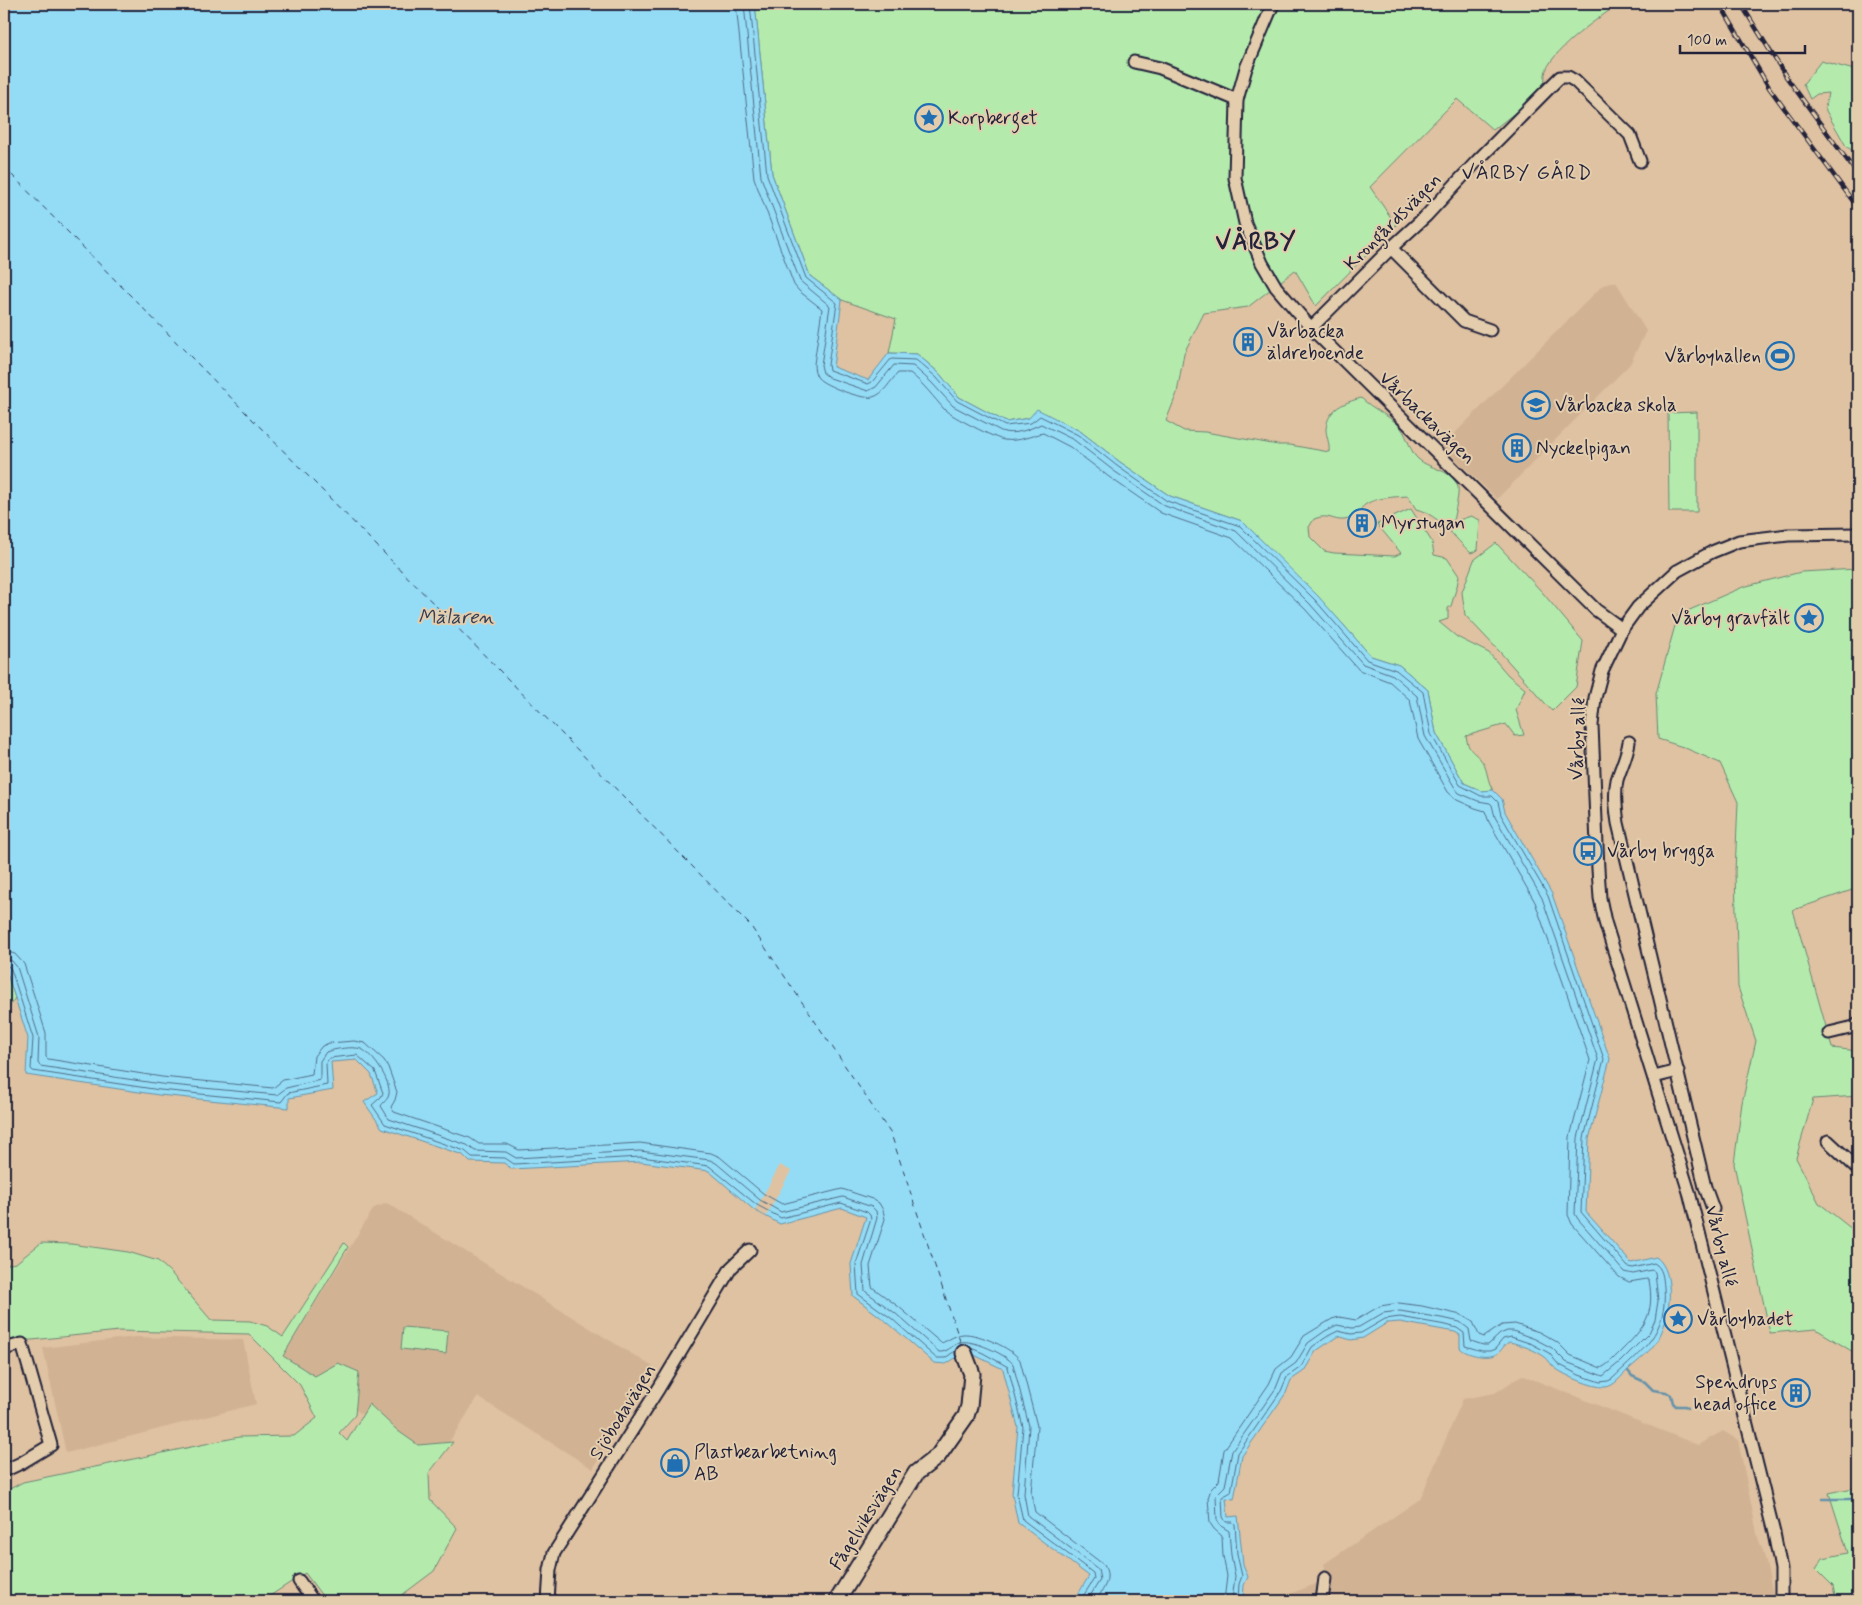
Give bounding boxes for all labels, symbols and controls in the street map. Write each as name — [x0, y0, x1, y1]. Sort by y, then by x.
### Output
scale bar — [1680, 22, 1804, 54]
text: 100 m — [1687, 31, 1727, 51]
place icon: Korpberget — [914, 103, 944, 133]
place label: Korpberget — [948, 106, 1038, 134]
district label: VÅRBY GÅRD — [1462, 160, 1592, 187]
street label: Krongårdsvägen — [1339, 168, 1449, 278]
district label: VÅRBY — [1216, 226, 1296, 258]
place label: Vårbacka äldreboende — [1267, 319, 1364, 366]
building icon: Vårbacka äldreboende — [1233, 327, 1263, 357]
sports icon: Vårbyhallen — [1765, 341, 1795, 371]
place label: Vårbyhallen — [1665, 344, 1761, 369]
street label: Vårbackavägen — [1373, 366, 1481, 471]
school or university icon: Vårbacka skola — [1521, 390, 1551, 420]
place label: Vårbacka skola — [1555, 393, 1677, 418]
building icon: Nyckelpigan — [1502, 433, 1532, 463]
place label: Nyckelpigan — [1536, 436, 1631, 462]
building icon: Myrstugan — [1347, 508, 1377, 538]
place label: Myrstugan — [1381, 511, 1465, 537]
place icon: Vårby gravfält — [1794, 603, 1824, 633]
water label: Mälaren — [418, 604, 494, 631]
place label: Vårby gravfält — [1671, 606, 1790, 632]
street label: Vårby allé — [1564, 697, 1592, 781]
bus stop icon: Vårby brygga — [1573, 836, 1603, 866]
place label: Vårby brygga — [1607, 839, 1715, 867]
street label: Vårby allé — [1699, 1203, 1743, 1289]
place icon: Vårbybadet — [1663, 1304, 1693, 1334]
place label: Vårbybadet — [1697, 1307, 1793, 1332]
street label: Sjöbodavägen — [584, 1359, 663, 1465]
place label: Spendrups head office — [1693, 1370, 1778, 1417]
building icon: Spendrups head office — [1781, 1378, 1811, 1408]
place label: Plastbearbetning AB — [694, 1440, 837, 1487]
shop icon: Plastbearbetning AB — [660, 1448, 690, 1478]
street label: Fågelviksvägen — [824, 1461, 909, 1575]

